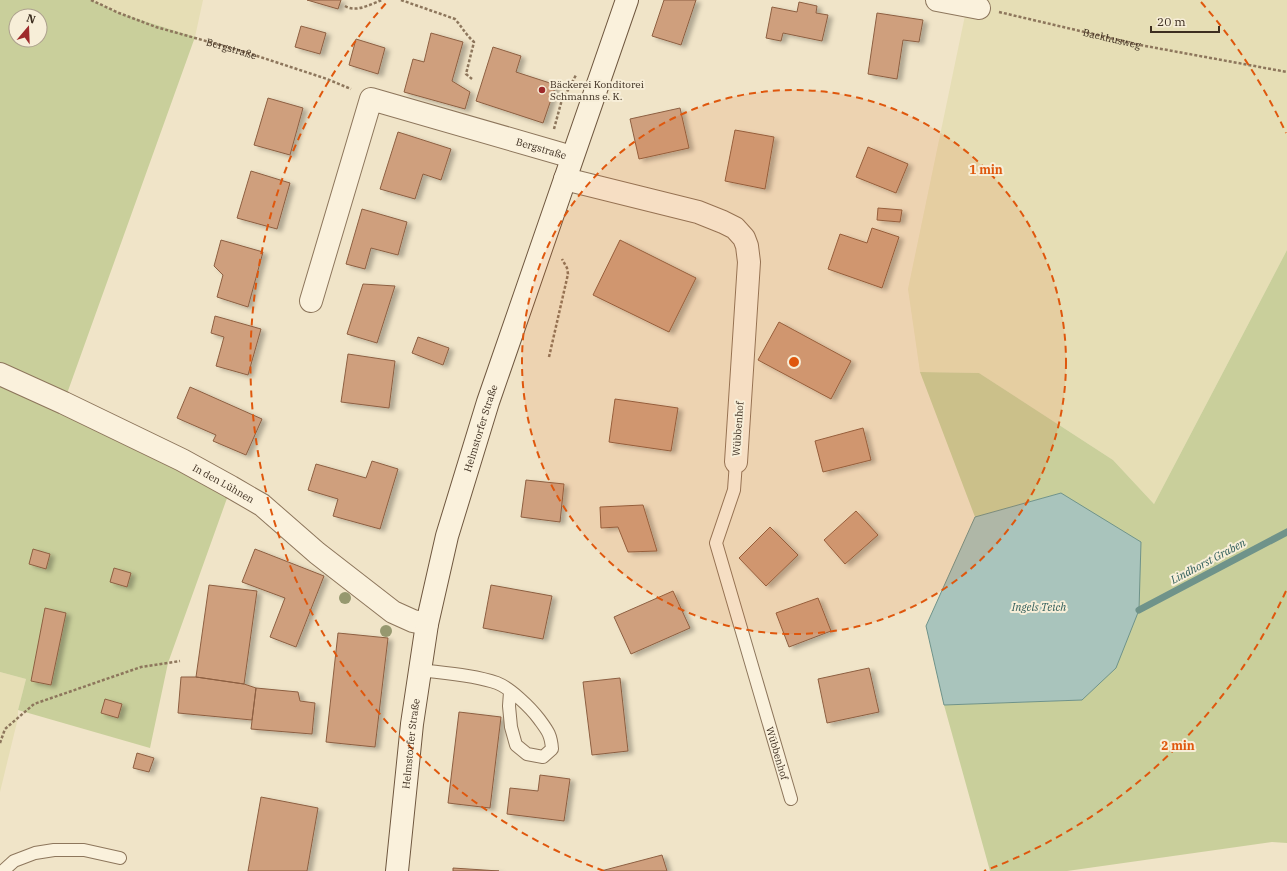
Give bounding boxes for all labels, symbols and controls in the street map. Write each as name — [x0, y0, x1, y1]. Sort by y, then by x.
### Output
north arrow — [8, 8, 48, 48]
scale bar — [1151, 8, 1219, 34]
text: N — [25, 11, 38, 27]
text: 20 m — [1157, 14, 1186, 29]
street label: Backhusweg — [1082, 25, 1143, 52]
street label: Bergstraße — [205, 35, 259, 62]
place label: Bäckerei Konditorei Schmanns e. K. — [550, 78, 644, 103]
marker: Bäckerei Konditorei Schmanns e. K. — [537, 85, 547, 95]
street label: Bergstraße — [515, 135, 568, 162]
text: 1 min — [969, 162, 1003, 177]
centre of rings — [787, 355, 801, 369]
street label: Helmstorfer Straße — [460, 383, 500, 473]
street label: Wübbenhof — [730, 401, 746, 457]
street label: In den Lühnen — [190, 461, 257, 506]
water label: Lindhorst Graben — [1167, 535, 1249, 587]
water label: Ingels Teich — [1011, 600, 1066, 614]
street label: Helmstorfer Straße — [399, 698, 422, 790]
street label: Wübbenhof — [764, 725, 792, 782]
text: 2 min — [1161, 738, 1195, 753]

